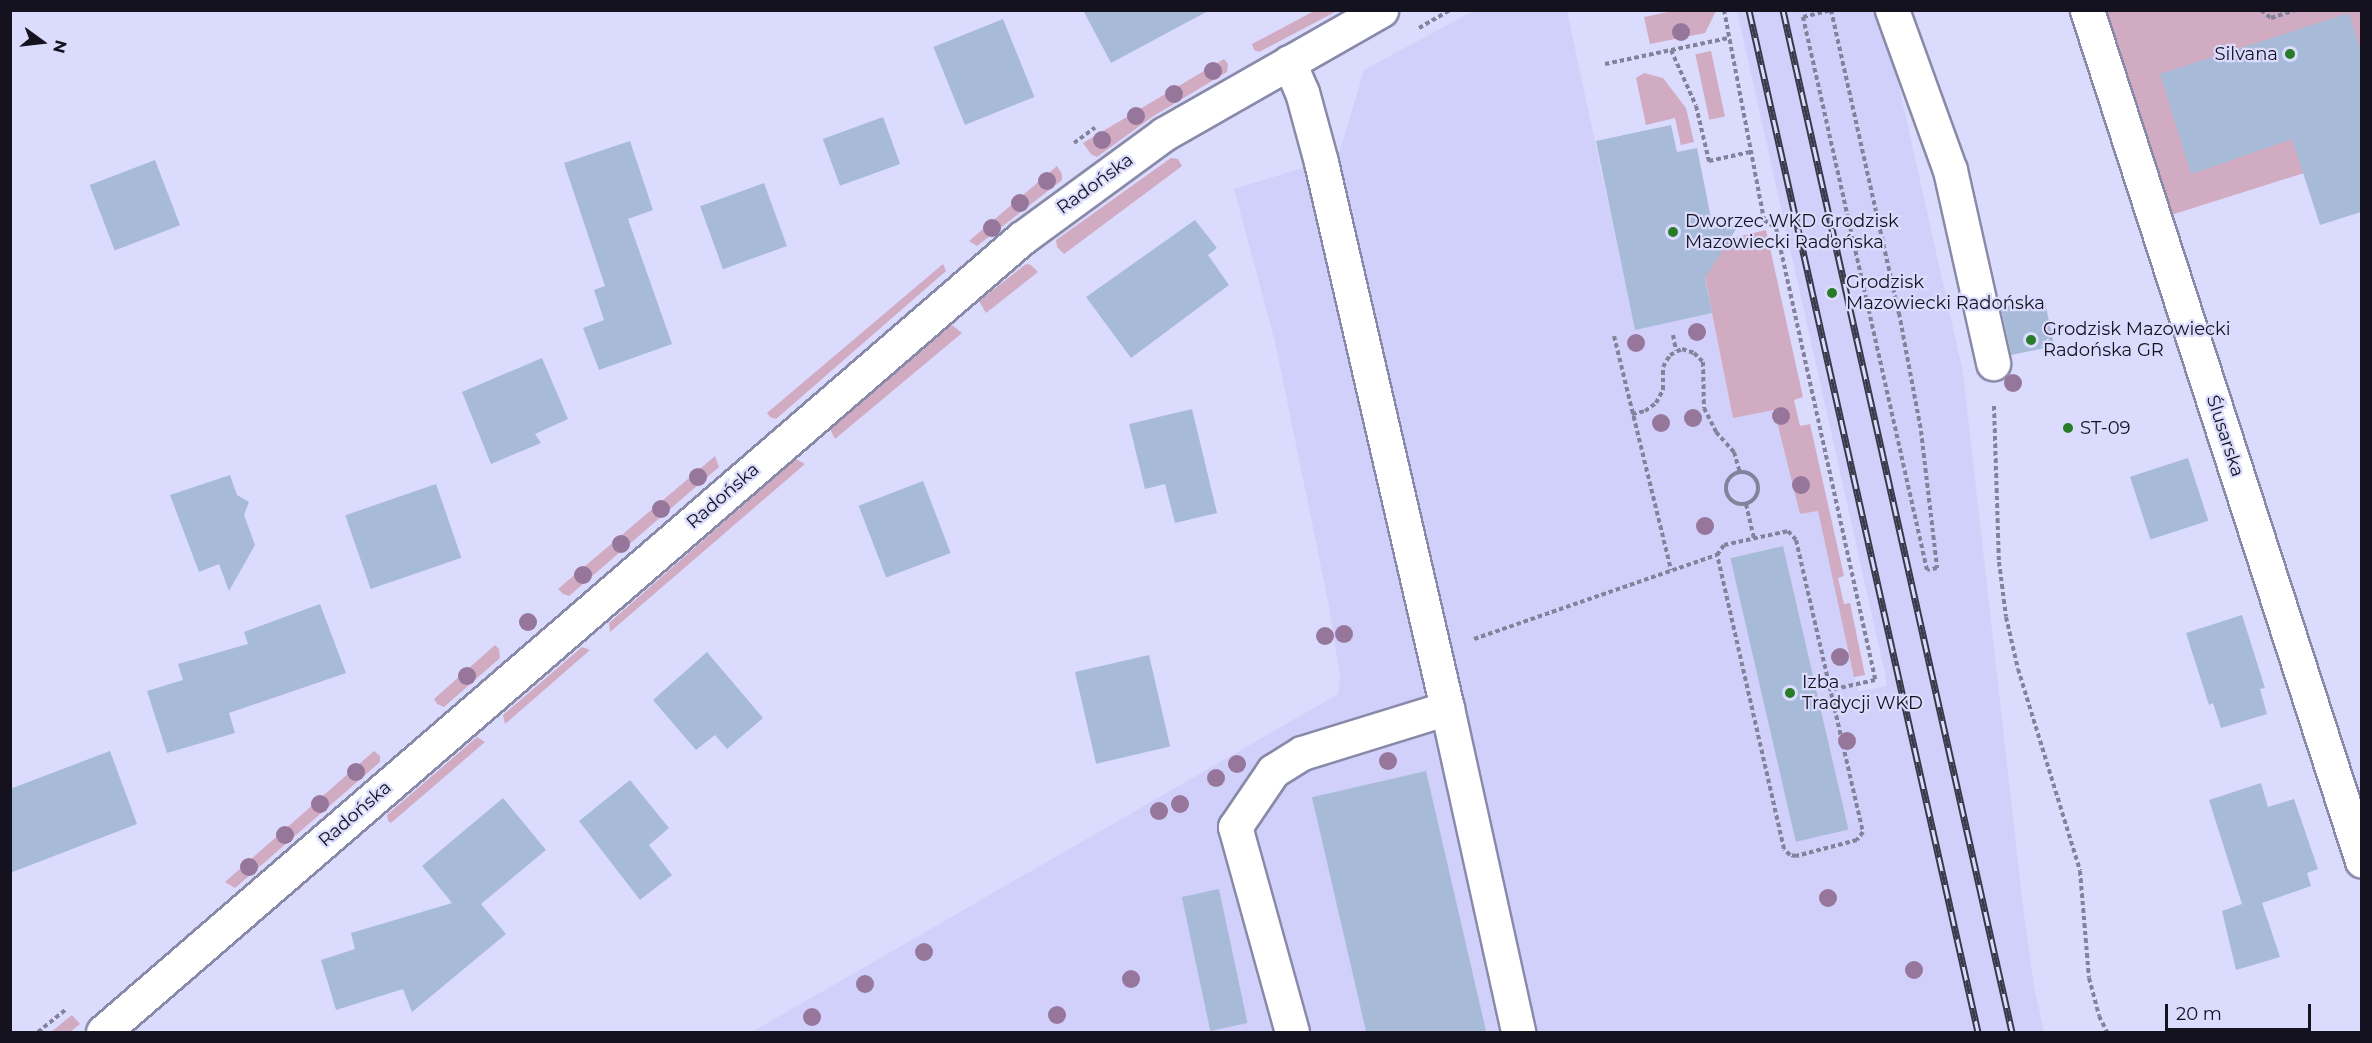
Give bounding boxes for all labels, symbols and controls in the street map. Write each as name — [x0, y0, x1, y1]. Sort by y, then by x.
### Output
north arrow — [12, 12, 72, 72]
text: N — [49, 38, 71, 55]
place label: Silvana — [2214, 43, 2278, 65]
marker: Silvana — [2283, 47, 2297, 61]
street label: Radońska — [1053, 149, 1137, 219]
place label: Dworzec WKD Grodzisk Mazowiecki Radońska — [1685, 211, 1899, 254]
marker: Dworzec WKD Grodzisk Mazowiecki Radońska — [1666, 225, 1680, 239]
place label: Grodzisk Mazowiecki Radońska — [1846, 272, 2045, 314]
marker: Grodzisk Mazowiecki Radońska — [1823, 284, 1841, 302]
place label: Grodzisk Mazowiecki Radońska GR — [2043, 319, 2231, 362]
marker: Grodzisk Mazowiecki Radońska GR — [2024, 333, 2038, 347]
street label: Ślusarska — [2202, 392, 2248, 480]
place label: ST-09 — [2080, 417, 2131, 439]
marker: ST-09 — [2061, 421, 2075, 435]
street label: Radońska — [682, 459, 764, 533]
place label: Izba Tradycji WKD — [1802, 672, 1923, 714]
marker: Izba Tradycji WKD — [1783, 686, 1797, 700]
street label: Radońska — [314, 777, 396, 851]
scale bar — [2168, 992, 2314, 1030]
text: 20 m — [2176, 1003, 2222, 1025]

